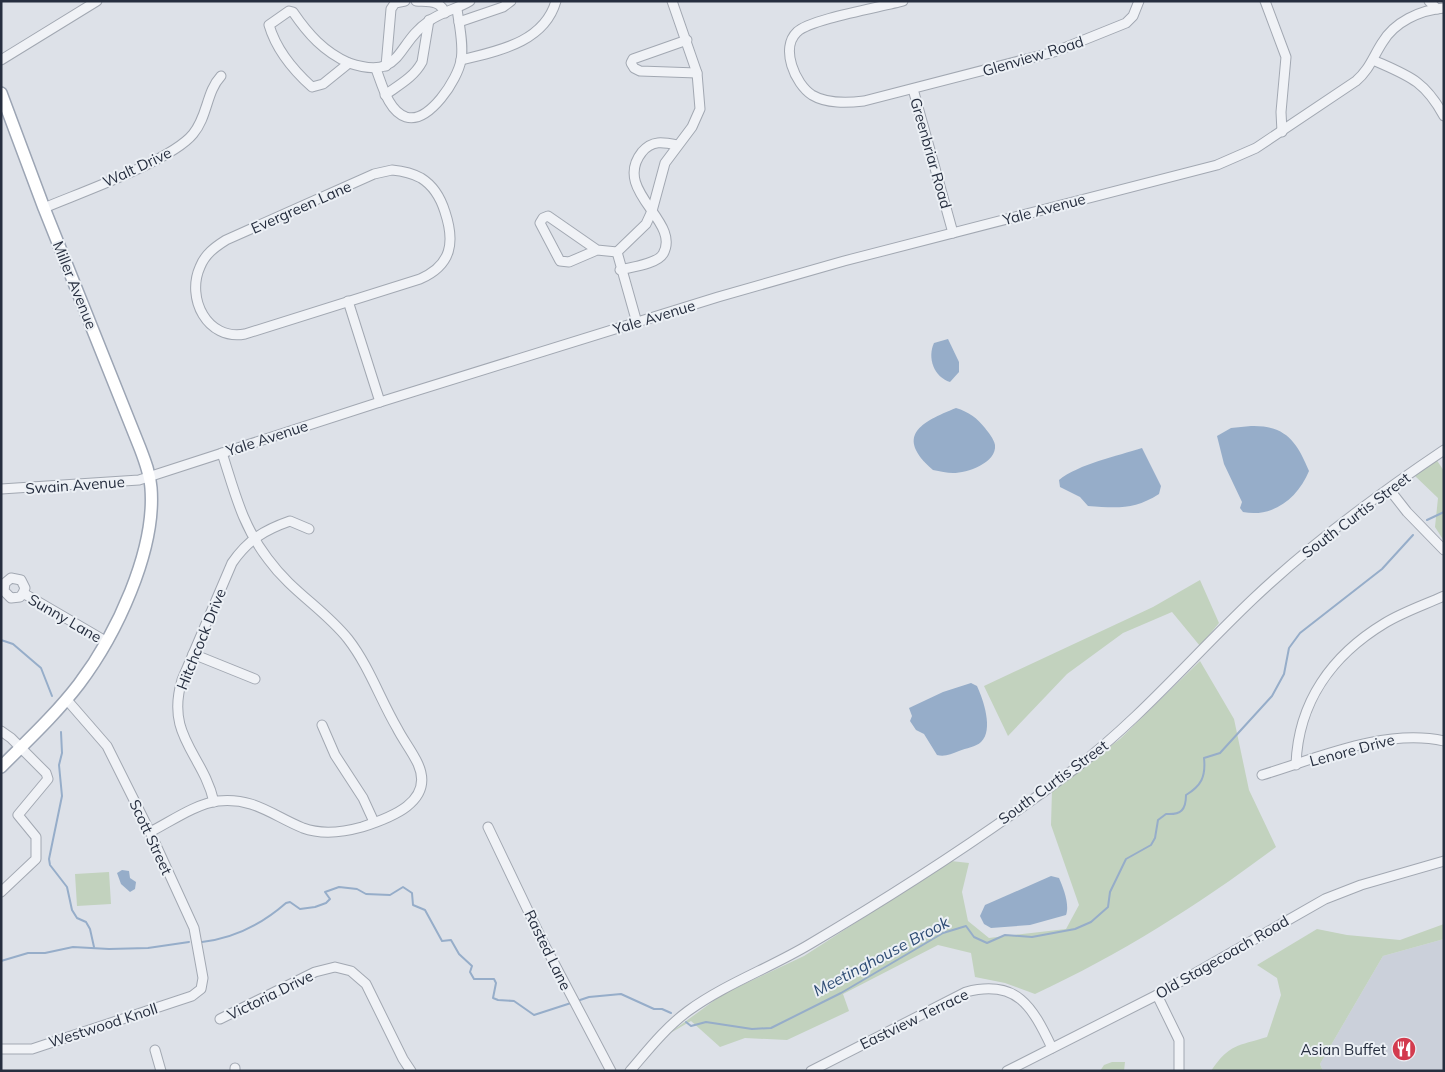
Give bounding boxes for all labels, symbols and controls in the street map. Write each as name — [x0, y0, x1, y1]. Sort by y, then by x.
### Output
street label: Glenview Road — [980, 32, 1086, 80]
street label: Greenbriar Road — [906, 95, 956, 211]
street label: Walt Drive — [100, 143, 174, 191]
street label: Evergreen Lane — [248, 176, 354, 238]
street label: Yale Avenue — [1000, 189, 1087, 229]
street label: Miller Avenue — [49, 238, 101, 332]
street label: Yale Avenue — [610, 296, 697, 339]
street label: Yale Avenue — [223, 416, 310, 460]
street label: South Curtis Street — [1298, 468, 1414, 562]
street label: Swain Avenue — [25, 472, 125, 498]
street label: Hitchcock Drive — [172, 586, 230, 692]
street label: Sunny Lane — [25, 589, 105, 647]
street label: Lenore Drive — [1307, 730, 1397, 770]
street label: South Curtis Street — [995, 736, 1111, 828]
street label: Scott Street — [125, 796, 177, 878]
street label: Rasted Lane — [520, 907, 576, 993]
water label: Meetinghouse Brook — [810, 911, 953, 1000]
street label: Old Stagecoach Road — [1152, 911, 1292, 1003]
street label: Victoria Drive — [224, 966, 316, 1024]
street label: Eastview Terrace — [857, 985, 971, 1053]
street label: Westwood Knoll — [46, 998, 160, 1052]
restaurant icon: Asian Buffet — [1391, 1036, 1417, 1062]
place label: Asian Buffet — [1300, 1040, 1386, 1059]

